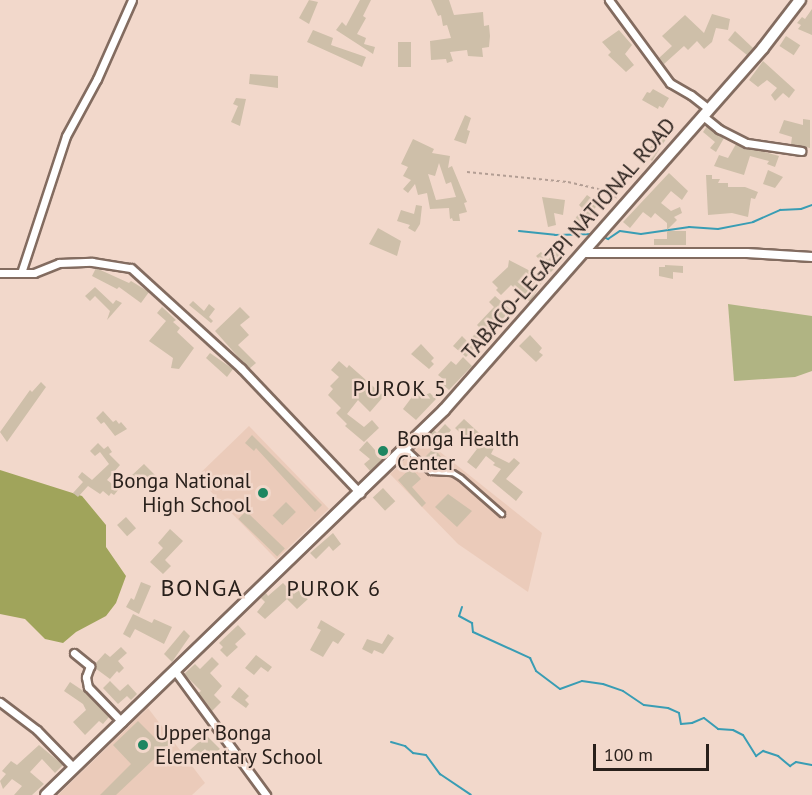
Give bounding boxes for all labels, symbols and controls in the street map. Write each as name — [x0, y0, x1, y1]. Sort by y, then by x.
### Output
street label: TABACO-LEGAZPI NATIONAL ROAD — [457, 113, 681, 365]
district label: PUROK 5 — [352, 376, 448, 402]
place label: Bonga Health Center — [397, 426, 519, 476]
marker: Bonga Health Center — [374, 442, 392, 460]
place label: Bonga National High School — [112, 468, 251, 518]
marker: Bonga National High School — [256, 486, 270, 500]
district label: BONGA — [161, 574, 243, 602]
district label: PUROK 6 — [286, 576, 382, 602]
place label: Upper Bonga Elementary School — [155, 720, 323, 770]
scale bar — [596, 732, 712, 770]
marker: Upper Bonga Elementary School — [136, 738, 150, 752]
text: 100 m — [604, 743, 653, 766]

